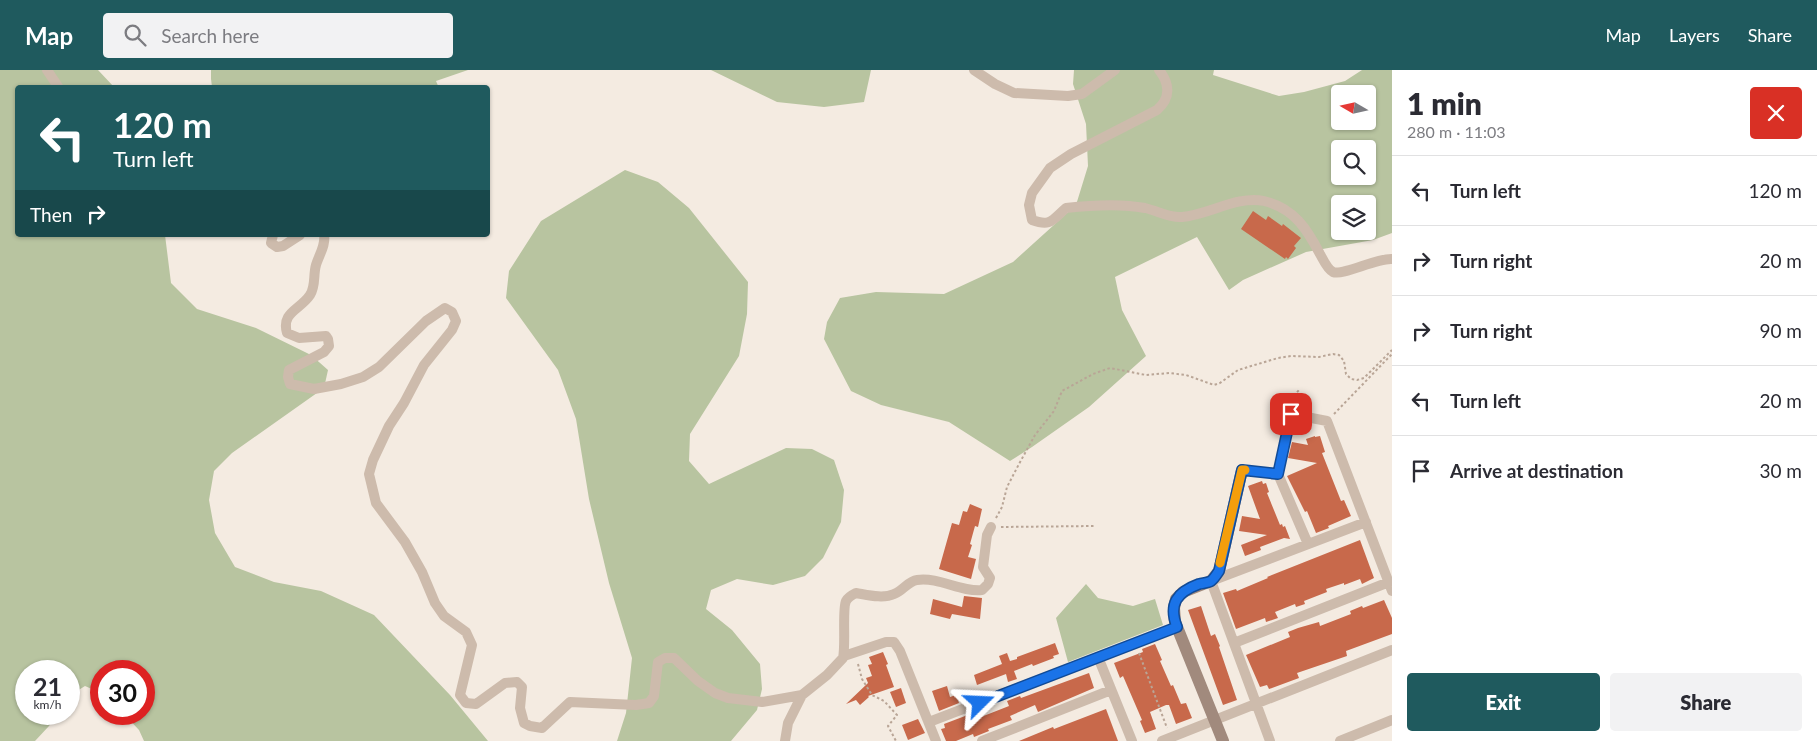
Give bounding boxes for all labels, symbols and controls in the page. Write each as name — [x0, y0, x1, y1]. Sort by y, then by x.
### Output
search box — [103, 13, 453, 58]
text: Map — [25, 21, 73, 50]
icon: search — [121, 21, 149, 49]
text: Search here — [161, 24, 259, 47]
text: Map — [1605, 24, 1641, 46]
text: Layers — [1669, 24, 1720, 46]
text: Share — [1748, 24, 1792, 46]
north arrow — [1331, 85, 1376, 130]
map controls — [1331, 85, 1376, 240]
text: 1 min — [1407, 85, 1482, 121]
button: close — [1750, 87, 1802, 139]
text: 120 m — [113, 103, 212, 145]
icon: left — [30, 105, 95, 170]
text: 280 m · 11:03 — [1407, 122, 1506, 141]
button: search — [1331, 140, 1376, 185]
text: Turn left — [113, 145, 194, 172]
icon: left — [1407, 177, 1435, 205]
text: Turn left — [1450, 179, 1521, 202]
text: 120 m — [1748, 179, 1802, 202]
button: layers — [1331, 195, 1376, 240]
icon: right — [82, 200, 110, 228]
text: Then — [30, 203, 72, 226]
icon: right — [1407, 247, 1435, 275]
text: Turn right — [1450, 249, 1532, 272]
text: 20 m — [1759, 249, 1802, 272]
icon: right — [1407, 317, 1435, 345]
text: Turn right — [1450, 319, 1532, 342]
text: 90 m — [1759, 319, 1802, 342]
icon: left — [1407, 387, 1435, 415]
text: Turn left — [1450, 389, 1521, 412]
text: 20 m — [1759, 389, 1802, 412]
pin — [1270, 393, 1312, 435]
icon: arrive — [1277, 400, 1305, 428]
icon: arrive — [1407, 457, 1435, 485]
text: Arrive at destination — [1450, 459, 1623, 482]
text: 30 m — [1759, 459, 1802, 482]
speed limit sign: 30 — [90, 660, 155, 725]
text: 21 — [33, 671, 62, 701]
button: Exit — [1407, 673, 1600, 731]
button: Share — [1610, 673, 1802, 731]
position arrow — [953, 676, 1005, 728]
text: km/h — [33, 697, 62, 712]

